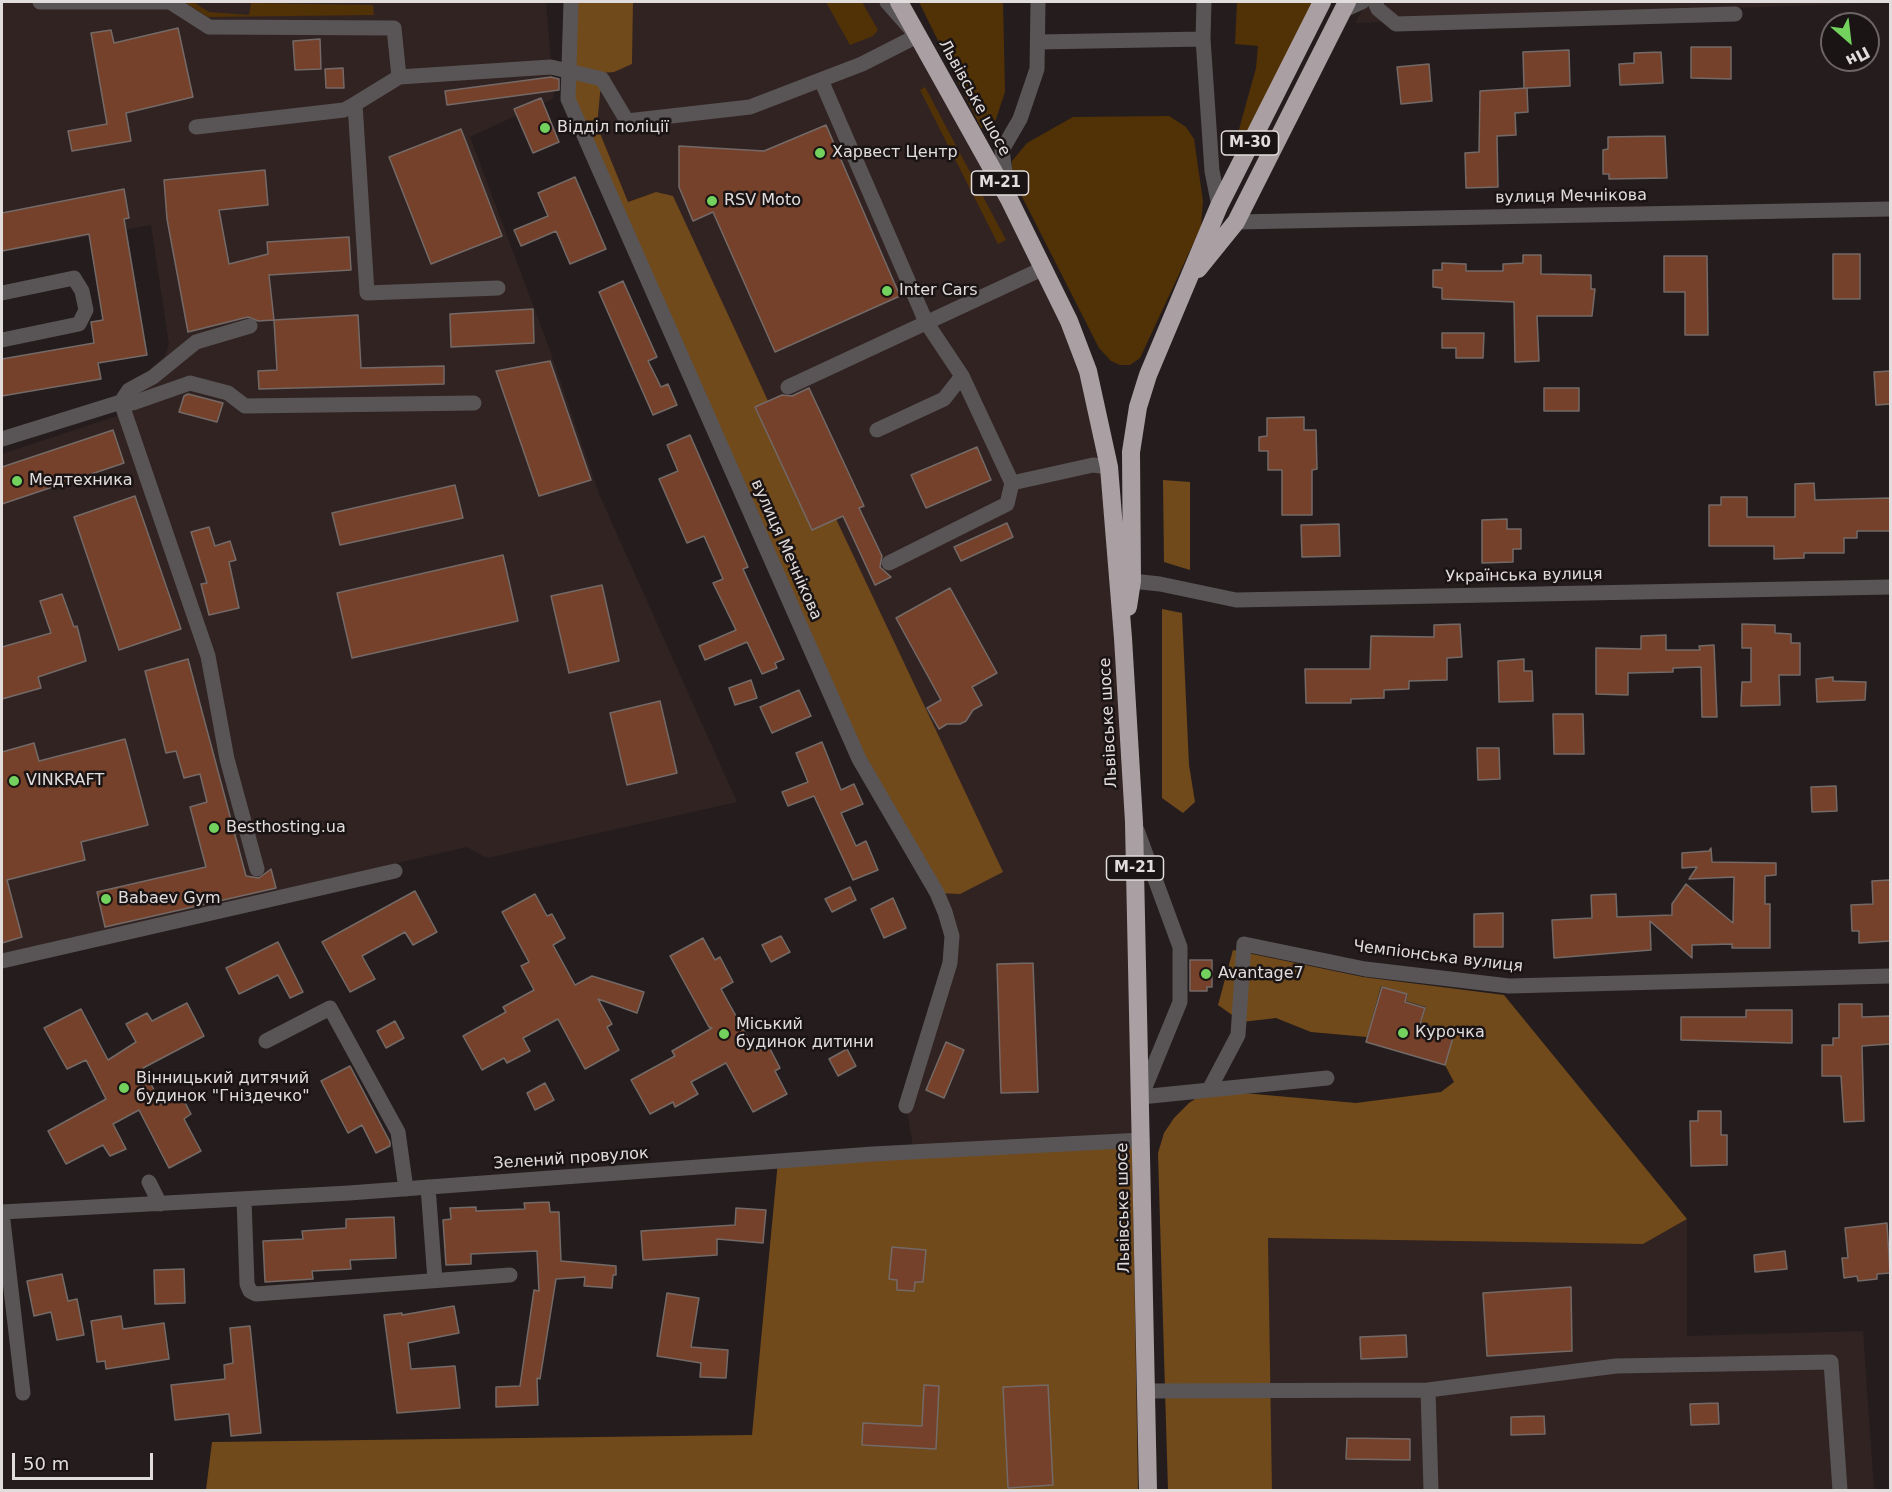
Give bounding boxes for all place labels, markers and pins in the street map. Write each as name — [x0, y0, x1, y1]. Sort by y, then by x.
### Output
place label: Відділ поліції — [557, 118, 669, 138]
marker: Відділ поліції — [538, 121, 552, 135]
place label: Харвест Центр — [832, 143, 958, 163]
marker: Харвест Центр — [813, 146, 827, 160]
place label: RSV Moto — [724, 191, 801, 211]
marker: RSV Moto — [705, 194, 719, 208]
place label: Inter Cars — [899, 281, 978, 301]
marker: Inter Cars — [880, 284, 894, 298]
place label: Медтехника — [29, 471, 133, 491]
marker: Медтехника — [10, 474, 24, 488]
place label: VINKRAFT — [26, 771, 104, 791]
marker: VINKRAFT — [7, 774, 21, 788]
place label: Besthosting.ua — [226, 818, 346, 838]
marker: Besthosting.ua — [207, 821, 221, 835]
place label: Babaev Gym — [118, 889, 221, 909]
marker: Babaev Gym — [99, 892, 113, 906]
place label: Avantage7 — [1218, 964, 1304, 984]
marker: Avantage7 — [1199, 967, 1213, 981]
place label: Міський будинок дитини — [736, 1015, 874, 1053]
place label: Курочка — [1415, 1023, 1485, 1043]
marker: Курочка — [1396, 1026, 1410, 1040]
marker: Міський будинок дитини — [717, 1027, 731, 1041]
place label: Вінницький дитячий будинок "Гніздечко" — [136, 1069, 310, 1107]
marker: Вінницький дитячий будинок "Гніздечко" — [117, 1081, 131, 1095]

